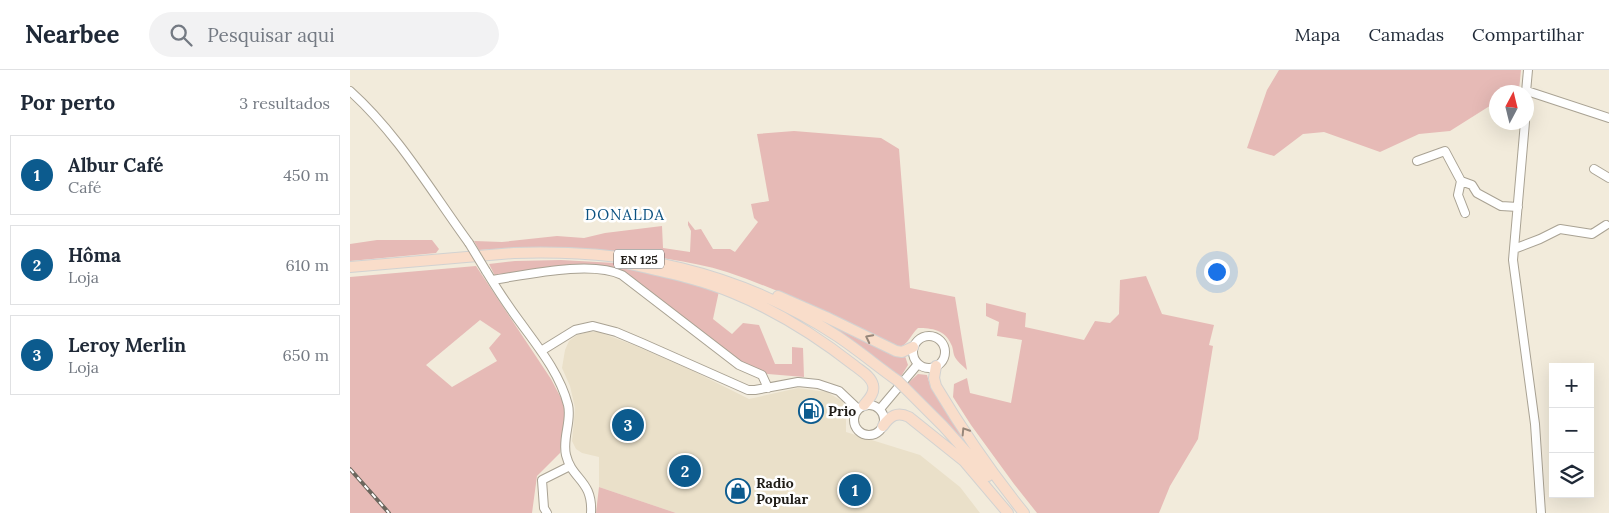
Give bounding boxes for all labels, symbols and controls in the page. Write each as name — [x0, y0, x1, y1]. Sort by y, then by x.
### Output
search box — [149, 12, 499, 57]
text: Nearbee — [25, 19, 119, 50]
icon: search — [167, 21, 195, 49]
text: Pesquisar aqui — [207, 23, 334, 47]
text: Mapa — [1295, 23, 1340, 46]
text: Camadas — [1368, 23, 1444, 46]
text: Compartilhar — [1472, 23, 1584, 46]
north arrow — [1489, 85, 1534, 130]
text: Por perto — [20, 89, 115, 116]
text: 3 resultados — [239, 93, 330, 113]
text: Albur Café — [68, 153, 164, 177]
text: 1 — [34, 165, 40, 185]
text: 450 m — [283, 165, 329, 185]
text: Café — [68, 177, 101, 197]
district label: DONALDA — [585, 205, 665, 224]
text: Hôma — [68, 243, 121, 267]
road number: EN 125 — [614, 250, 664, 268]
text: 2 — [33, 255, 41, 275]
text: 610 m — [285, 255, 329, 275]
your location — [1204, 259, 1230, 285]
text: Loja — [68, 267, 99, 287]
text: Leroy Merlin — [68, 333, 186, 357]
one-way arrow — [865, 334, 874, 344]
text: 3 — [33, 345, 41, 365]
text: 650 m — [283, 345, 329, 365]
text: Loja — [68, 357, 99, 377]
map controls — [1549, 363, 1594, 498]
button: + — [1549, 363, 1594, 408]
fuel station icon: Prio — [798, 398, 824, 424]
place label: Prio — [828, 402, 856, 420]
pin: 3 — [612, 406, 644, 444]
button: − — [1549, 408, 1594, 453]
one-way arrow — [961, 428, 971, 437]
pin: 2 — [669, 452, 701, 490]
button: layers — [1549, 453, 1594, 498]
pin: 1 — [839, 471, 871, 509]
place label: Radio Popular — [756, 474, 808, 508]
shop icon: Radio Popular — [725, 478, 751, 504]

